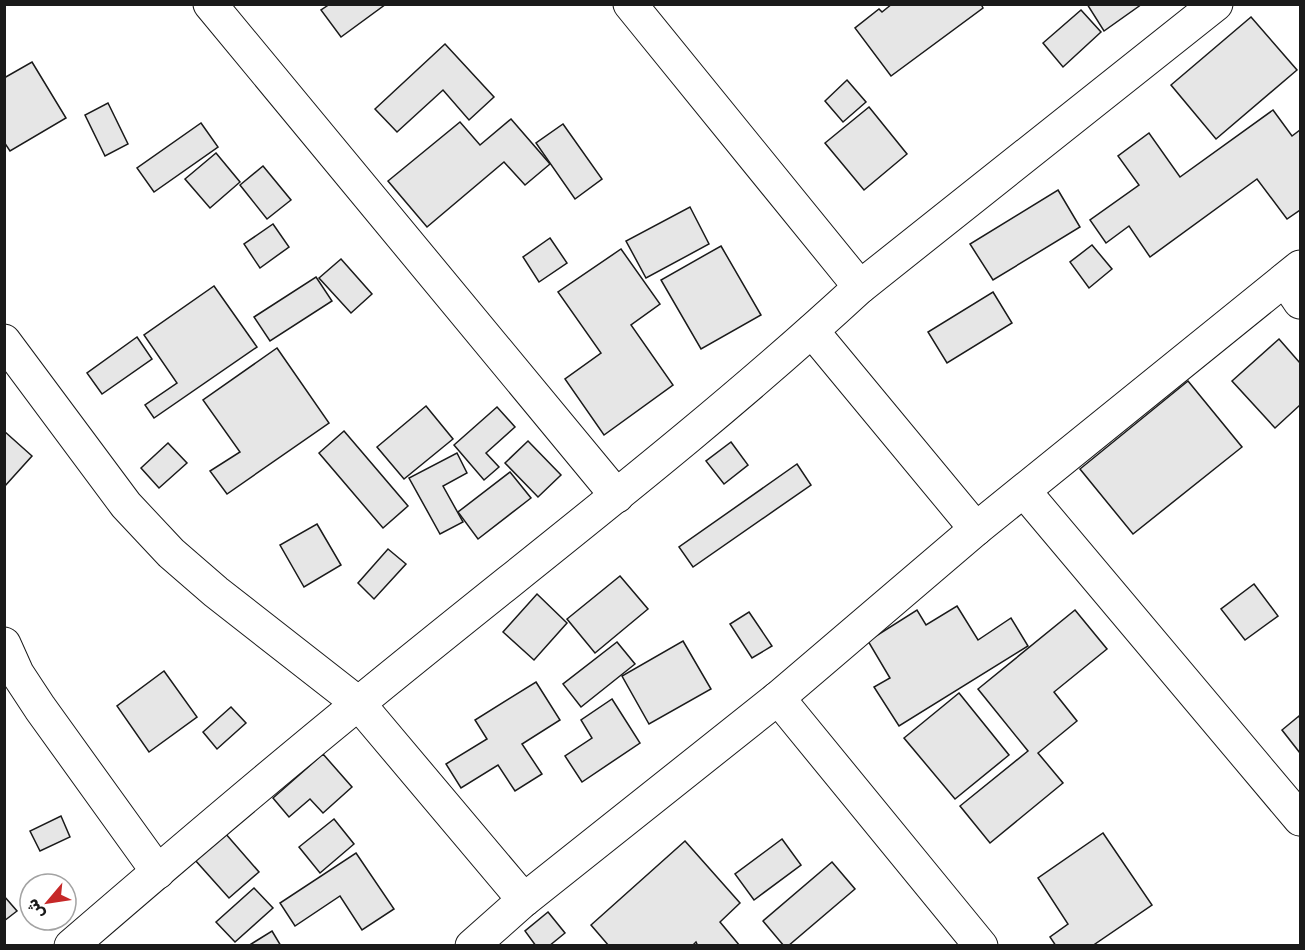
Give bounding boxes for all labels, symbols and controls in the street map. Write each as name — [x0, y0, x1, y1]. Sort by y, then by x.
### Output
north arrow — [18, 872, 78, 932]
text: ش — [22, 896, 49, 923]

